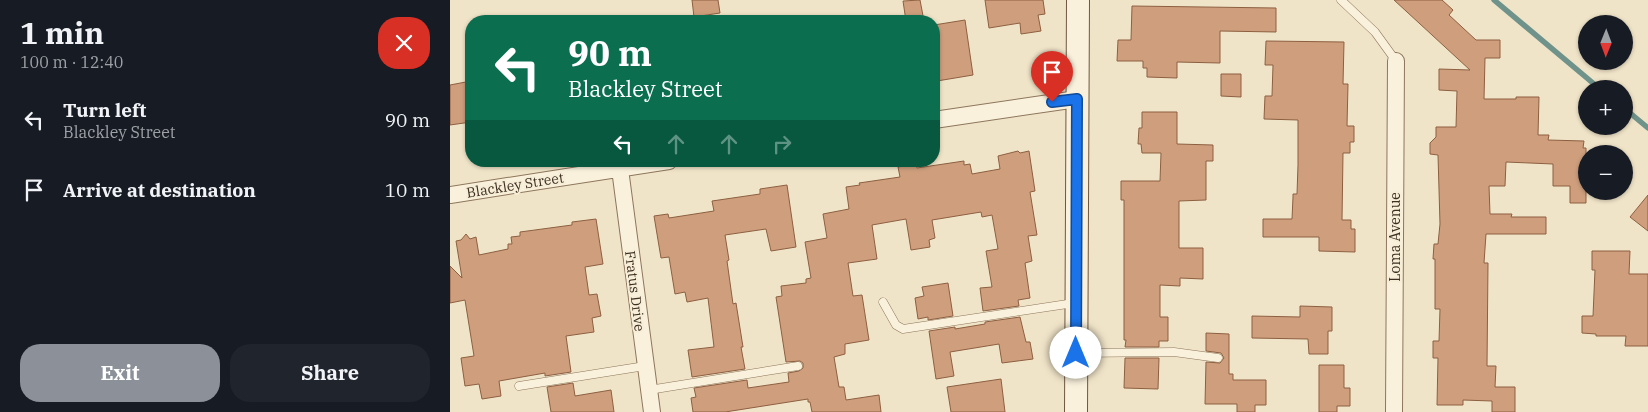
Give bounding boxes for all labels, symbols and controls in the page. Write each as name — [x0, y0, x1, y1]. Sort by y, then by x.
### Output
text: 1 min — [20, 13, 104, 52]
north arrow — [1578, 15, 1632, 70]
map controls — [1578, 15, 1633, 200]
button: close — [378, 17, 430, 69]
text: 90 m — [568, 30, 652, 76]
icon: left — [485, 35, 550, 100]
pin — [1031, 51, 1073, 102]
text: 100 m · 12:40 — [20, 52, 123, 72]
icon: arrive — [1038, 58, 1066, 86]
text: Blackley Street — [568, 74, 723, 103]
button: + — [1578, 80, 1633, 135]
text: Turn left — [63, 98, 146, 122]
icon: left — [20, 106, 48, 134]
text: 90 m — [385, 108, 430, 132]
text: Blackley Street — [63, 122, 175, 142]
icon: left — [609, 130, 637, 158]
icon: ahead — [662, 130, 690, 158]
icon: ahead — [715, 130, 743, 158]
icon: right — [768, 130, 796, 158]
button: − — [1578, 145, 1633, 200]
street label: Blackley Street — [465, 168, 565, 202]
icon: arrive — [20, 176, 48, 204]
text: Arrive at destination — [63, 178, 256, 202]
text: 10 m — [385, 178, 430, 202]
street label: Loma Avenue — [1386, 192, 1404, 282]
street label: Fratus Drive — [621, 250, 649, 332]
position arrow — [1049, 326, 1101, 378]
button: Exit — [20, 344, 220, 402]
button: Share — [230, 344, 430, 402]

